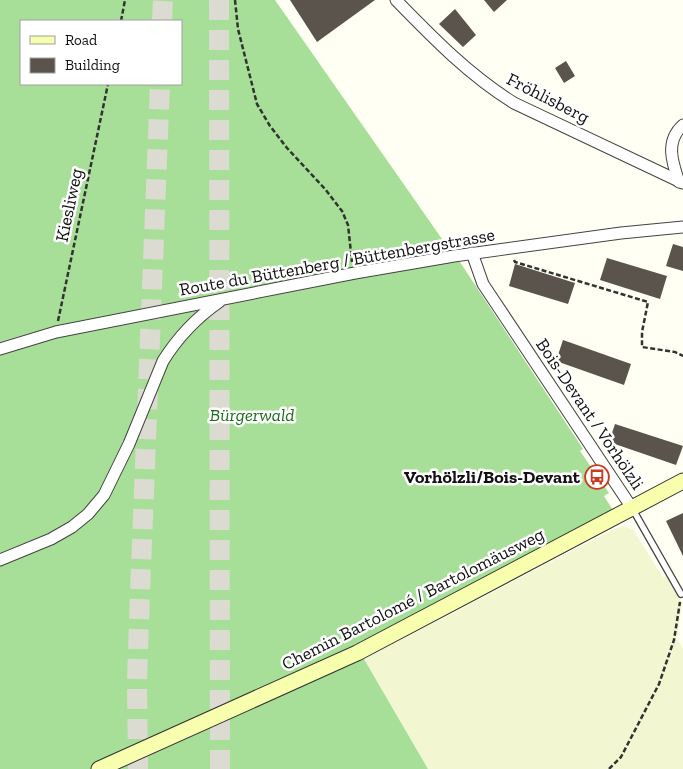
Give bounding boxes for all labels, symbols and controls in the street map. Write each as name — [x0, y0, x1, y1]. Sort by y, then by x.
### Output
legend — [20, 20, 182, 85]
text: Road — [65, 31, 98, 49]
text: Building — [65, 56, 120, 74]
street label: Fröhlisberg — [503, 68, 593, 128]
street label: Kiesliweg — [50, 166, 88, 244]
street label: Route du Büttenberg / Büttenbergstrasse — [177, 223, 497, 301]
street label: Bois-Devant / Vorhölzli — [531, 334, 649, 494]
park label: Bürgerwald — [210, 404, 294, 426]
bus stop icon: Vorhölzli/Bois-Devant — [584, 464, 610, 490]
place label: Vorhölzli/Bois-Devant — [404, 466, 581, 488]
street label: Chemin Bartolomé / Bartolomäusweg — [278, 523, 548, 675]

